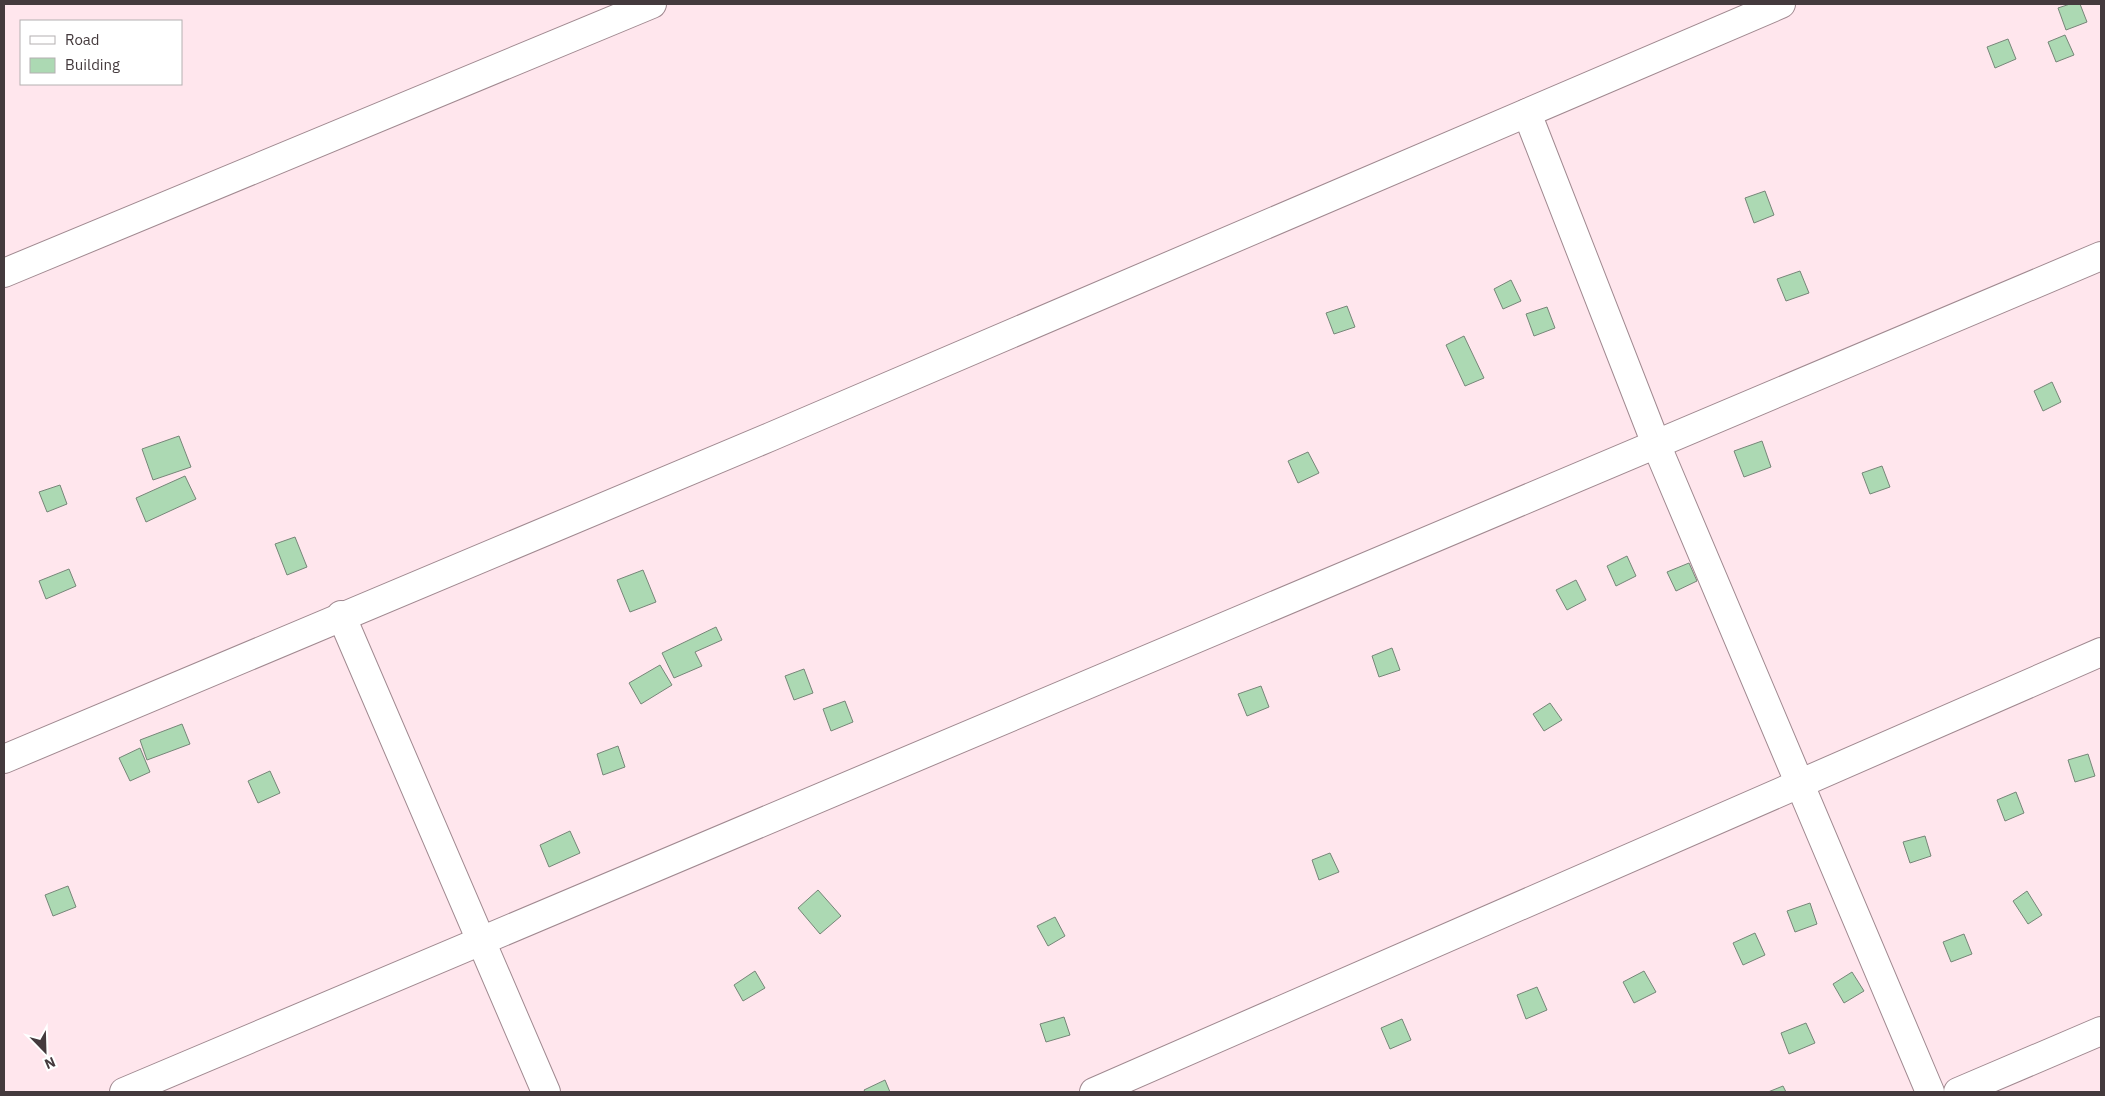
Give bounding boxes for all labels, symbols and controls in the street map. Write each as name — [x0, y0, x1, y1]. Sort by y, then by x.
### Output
legend — [20, 20, 182, 85]
text: Road — [65, 30, 100, 49]
text: Building — [65, 55, 120, 74]
north arrow — [20, 1026, 70, 1076]
text: N — [42, 1053, 58, 1073]

